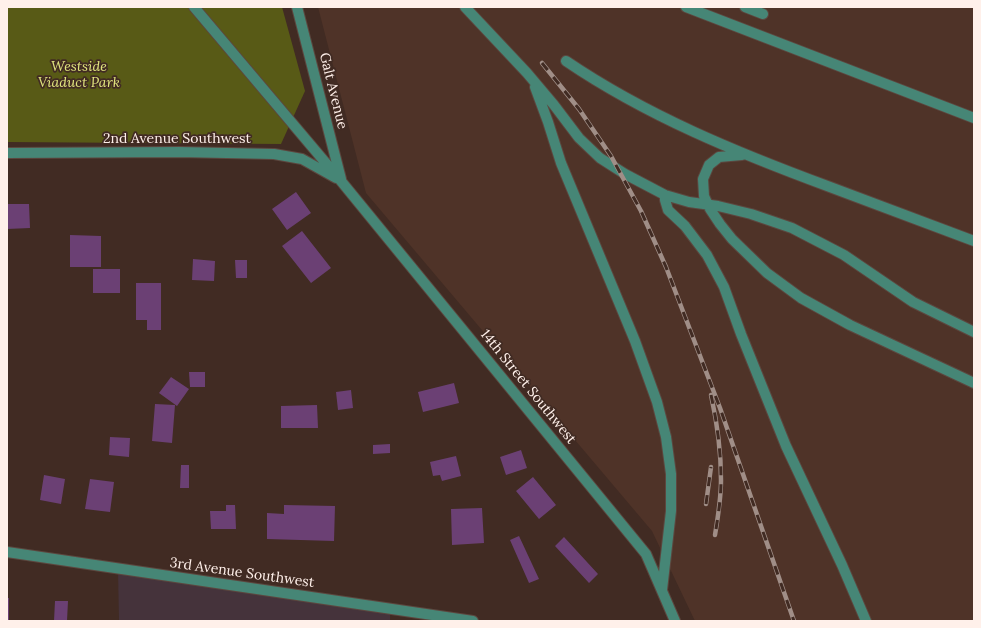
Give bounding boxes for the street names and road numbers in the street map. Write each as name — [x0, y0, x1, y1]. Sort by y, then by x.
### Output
street label: Galt Avenue — [315, 51, 351, 131]
street label: 2nd Avenue Southwest — [103, 131, 251, 147]
street label: 14th Street Southwest — [477, 326, 579, 448]
street label: 3rd Avenue Southwest — [169, 555, 315, 591]

